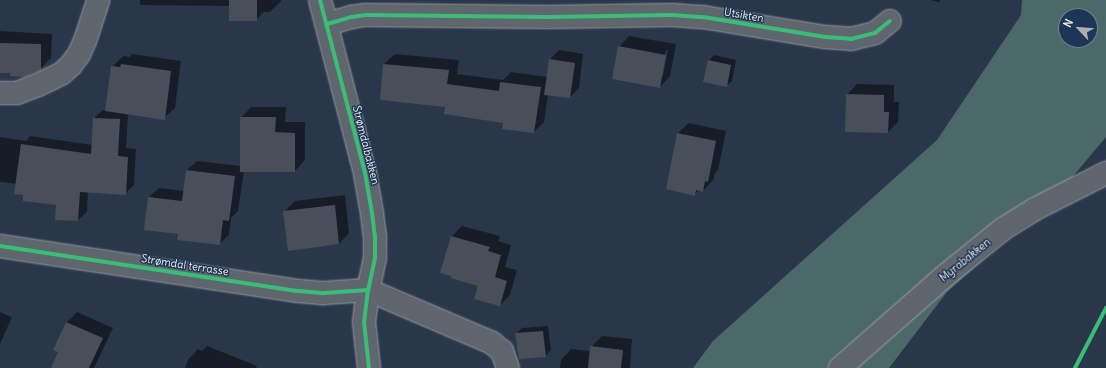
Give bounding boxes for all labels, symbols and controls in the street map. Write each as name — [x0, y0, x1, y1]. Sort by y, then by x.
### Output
street label: Utsikten — [723, 5, 765, 25]
north arrow — [1058, 8, 1098, 48]
text: N — [1060, 17, 1076, 30]
street label: Strømdalbakken — [350, 104, 382, 186]
street label: Myrabakken — [937, 236, 993, 284]
street label: Strømdal terrasse — [140, 252, 230, 278]

